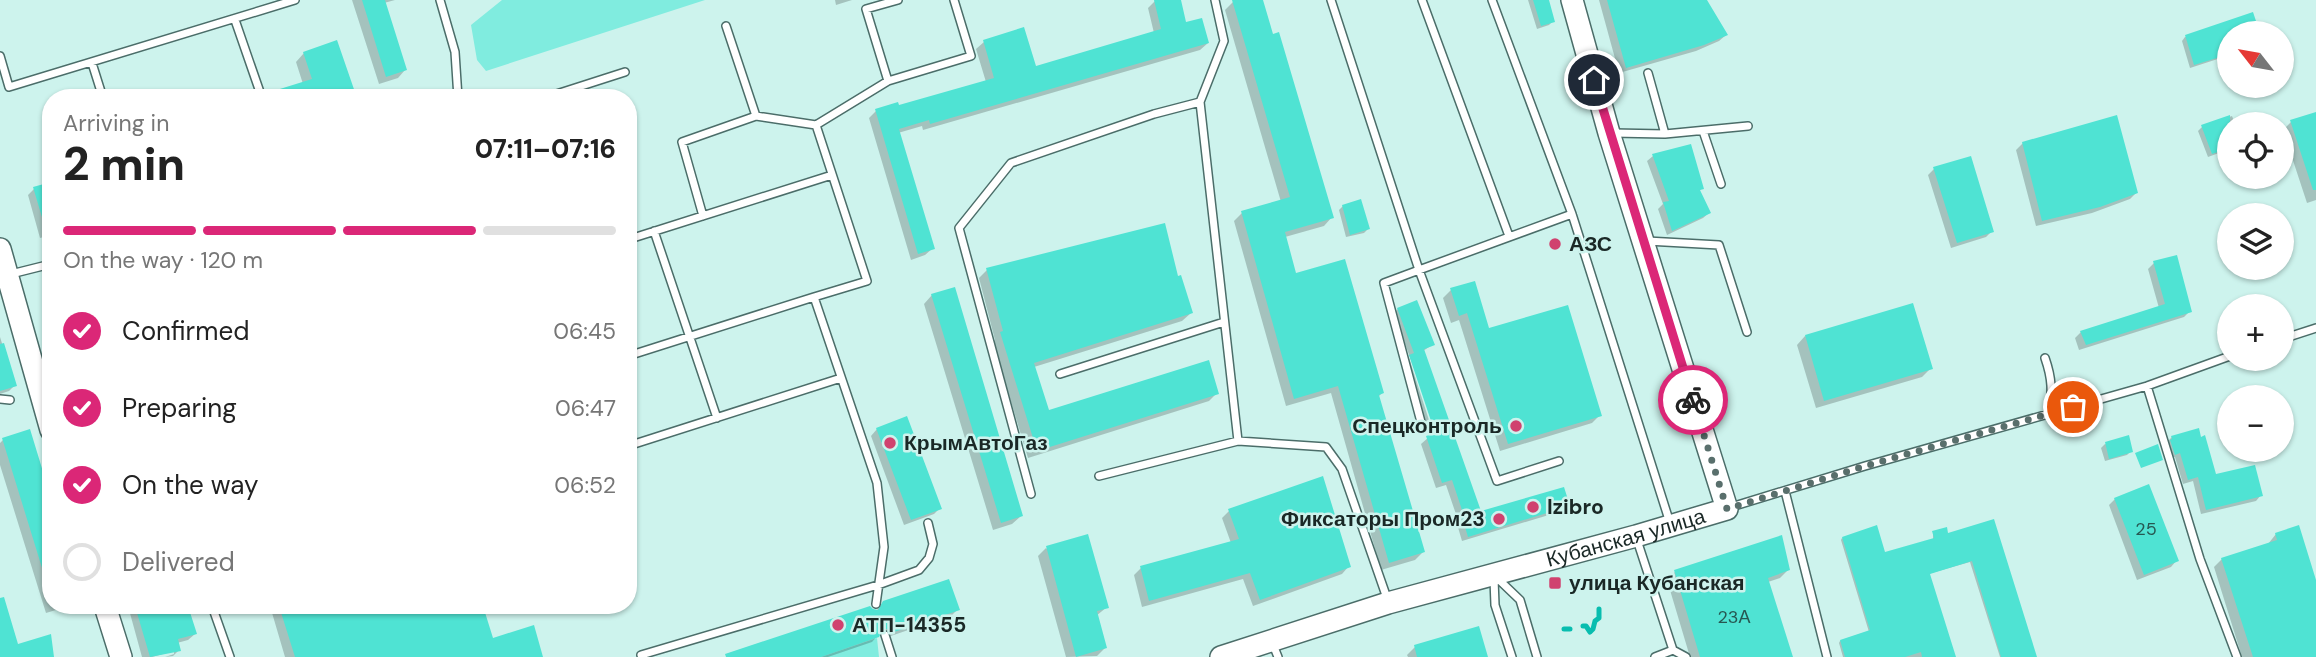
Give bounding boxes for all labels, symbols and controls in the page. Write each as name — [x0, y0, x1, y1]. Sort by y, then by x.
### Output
north arrow — [2217, 21, 2294, 98]
map controls — [2217, 21, 2294, 462]
pin — [1564, 50, 1624, 110]
icon: home — [1575, 61, 1613, 99]
text: Arriving in — [63, 108, 169, 138]
button: locate — [2217, 112, 2294, 189]
text: 07:11–07:16 — [475, 132, 616, 166]
text: 2 min — [63, 134, 185, 194]
button: layers — [2217, 203, 2294, 280]
place label: АЗС — [1569, 230, 1612, 258]
marker: АЗС — [1547, 236, 1563, 252]
text: On the way · 120 m — [63, 245, 263, 275]
button: + — [2217, 294, 2294, 371]
icon: check — [63, 312, 101, 350]
text: Confirmed — [122, 314, 249, 348]
text: 06:45 — [553, 316, 616, 346]
courier — [1658, 365, 1728, 435]
pin — [2043, 377, 2103, 437]
icon: bike — [1674, 381, 1712, 419]
button: − — [2217, 385, 2294, 462]
icon: bag — [2054, 388, 2092, 426]
icon: check — [63, 389, 101, 427]
text: Preparing — [122, 391, 237, 425]
text: 06:47 — [555, 393, 616, 423]
place label: Спецконтроль — [1352, 412, 1502, 440]
marker: Спецконтроль — [1508, 418, 1524, 434]
place label: КрымАвтоГаз — [904, 429, 1048, 457]
marker: КрымАвтоГаз — [882, 435, 898, 451]
icon: check — [63, 466, 101, 504]
text: On the way — [122, 468, 258, 502]
text: 06:52 — [554, 470, 616, 500]
place label: Izibro — [1547, 493, 1604, 521]
marker: Izibro — [1525, 499, 1541, 515]
street label: Кубанская улица — [1543, 502, 1709, 574]
place label: Фиксаторы Пром23 — [1281, 505, 1485, 533]
marker: Фиксаторы Пром23 — [1491, 511, 1507, 527]
house number: 25 — [2135, 517, 2157, 541]
text: Delivered — [122, 545, 235, 579]
place label: улица Кубанская — [1569, 569, 1744, 597]
marker: улица Кубанская — [1547, 575, 1563, 591]
house number: 23А — [1717, 605, 1751, 629]
place label: АТП-14355 — [852, 611, 966, 639]
marker: АТП-14355 — [830, 617, 846, 633]

